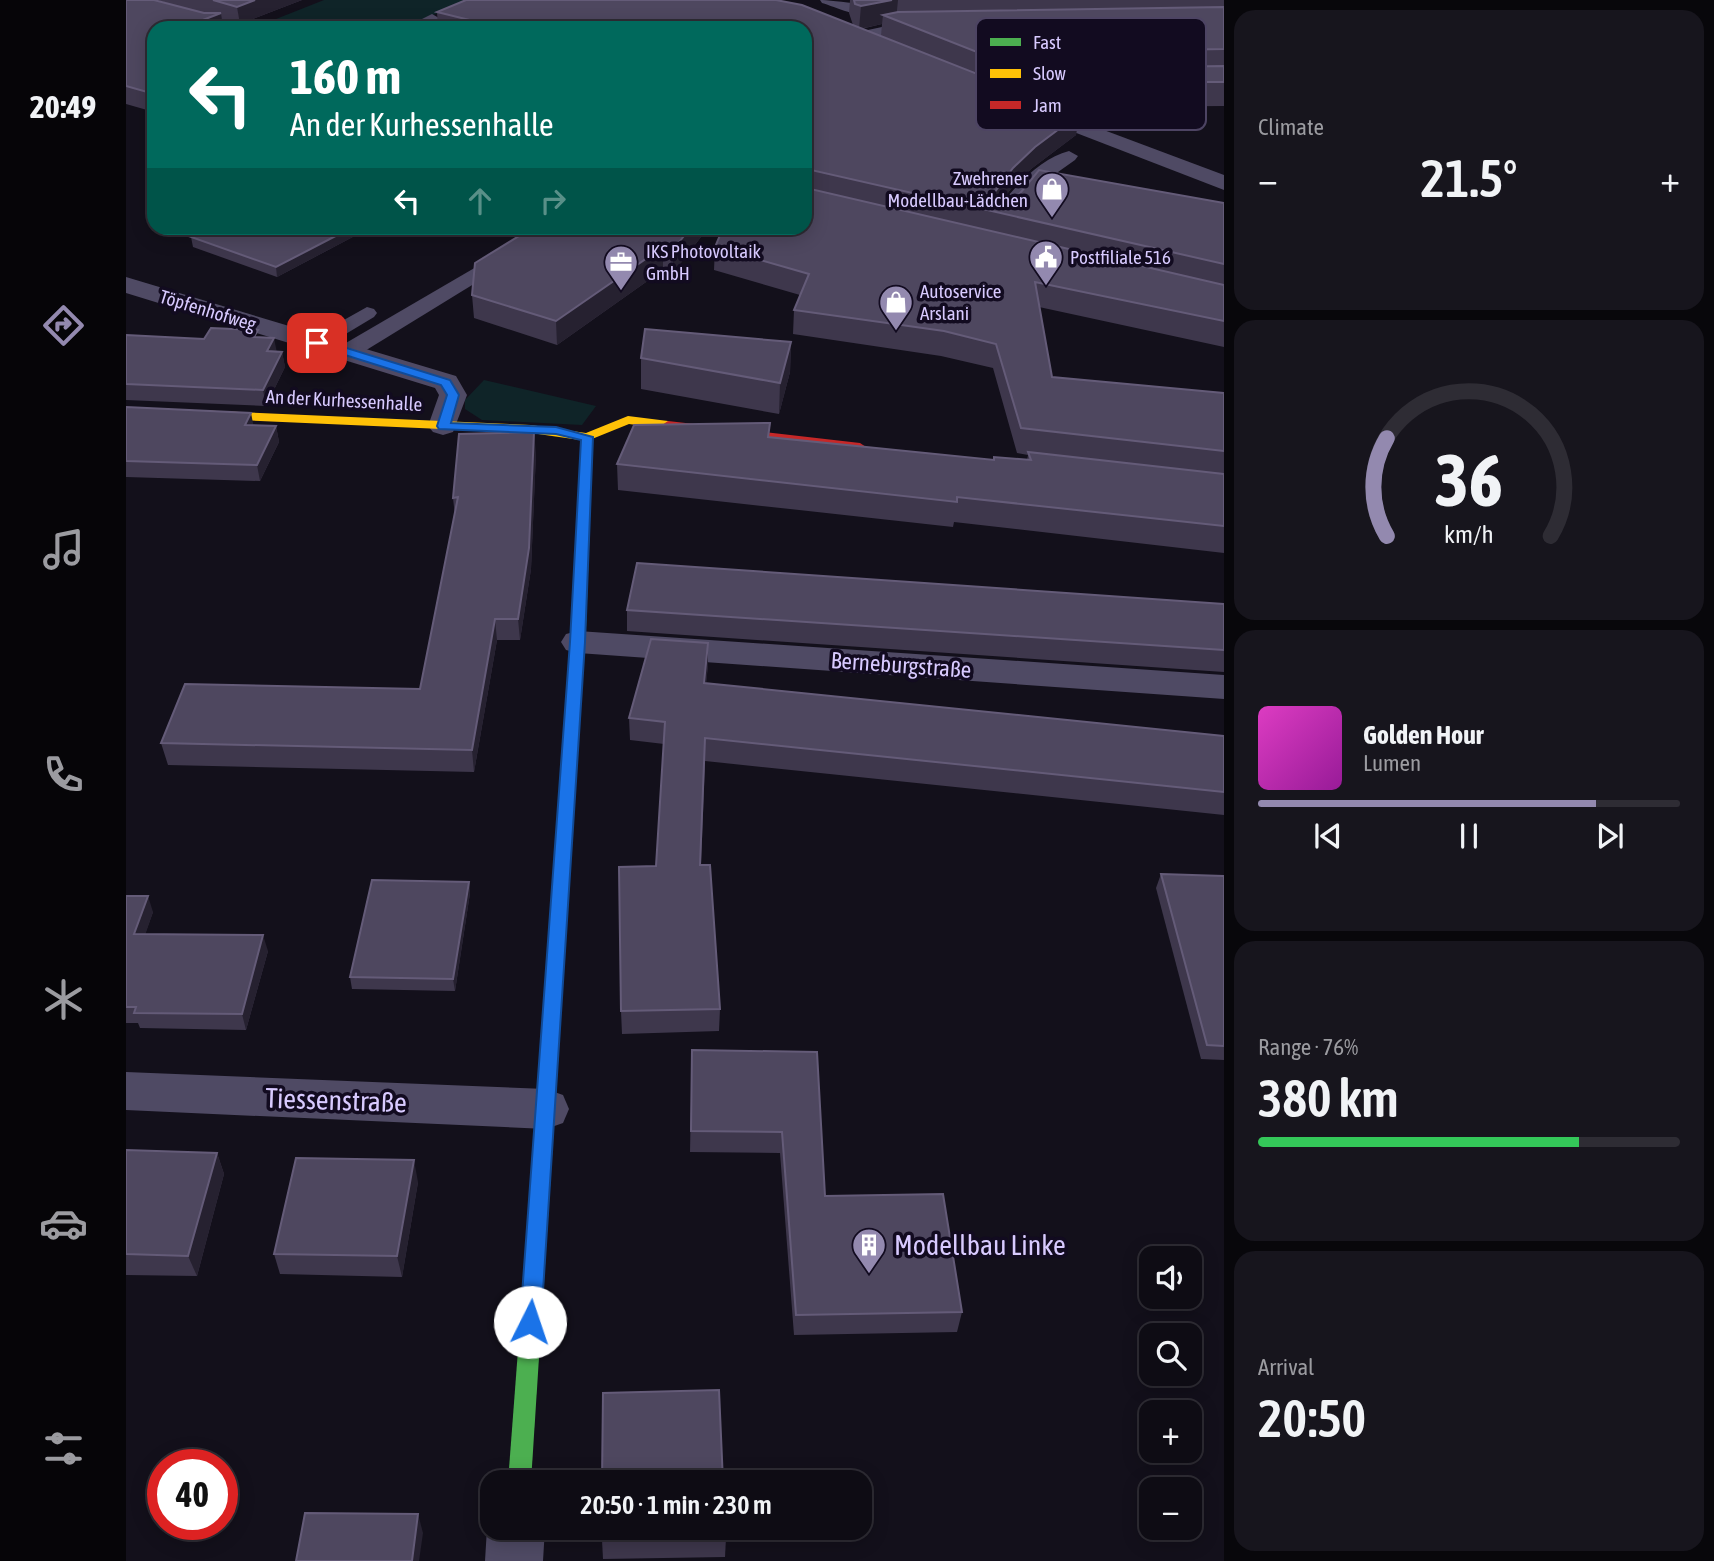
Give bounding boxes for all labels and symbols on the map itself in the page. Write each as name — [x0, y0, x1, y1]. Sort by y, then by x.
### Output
legend — [976, 18, 1206, 130]
text: Fast — [1033, 31, 1061, 53]
text: Slow — [1033, 62, 1067, 84]
text: Jam — [1033, 94, 1062, 116]
place label: Zwehrener Modellbau-Lädchen — [888, 167, 1028, 211]
shop icon: Zwehrener Modellbau-Lädchen — [1033, 170, 1071, 219]
public building icon: Postfiliale 516 — [1027, 238, 1065, 287]
place label: IKS Photovoltaik GmbH — [646, 240, 761, 284]
office icon: IKS Photovoltaik GmbH — [602, 243, 640, 292]
place label: Postfiliale 516 — [1070, 246, 1171, 268]
place label: Autoservice Arslani — [920, 280, 1002, 324]
shop icon: Autoservice Arslani — [877, 283, 915, 332]
street label: Töpfenhofweg — [157, 285, 260, 335]
pin — [287, 313, 347, 373]
street label: An der Kurhessenhalle — [265, 385, 423, 415]
street label: Berneburgstraße — [830, 647, 972, 683]
street label: Tiessenstraße — [265, 1082, 407, 1118]
building icon: Modellbau Linke — [850, 1226, 888, 1275]
place label: Modellbau Linke — [894, 1229, 1066, 1261]
position arrow — [493, 1285, 567, 1359]
speed limit sign: 40 — [147, 1449, 238, 1540]

